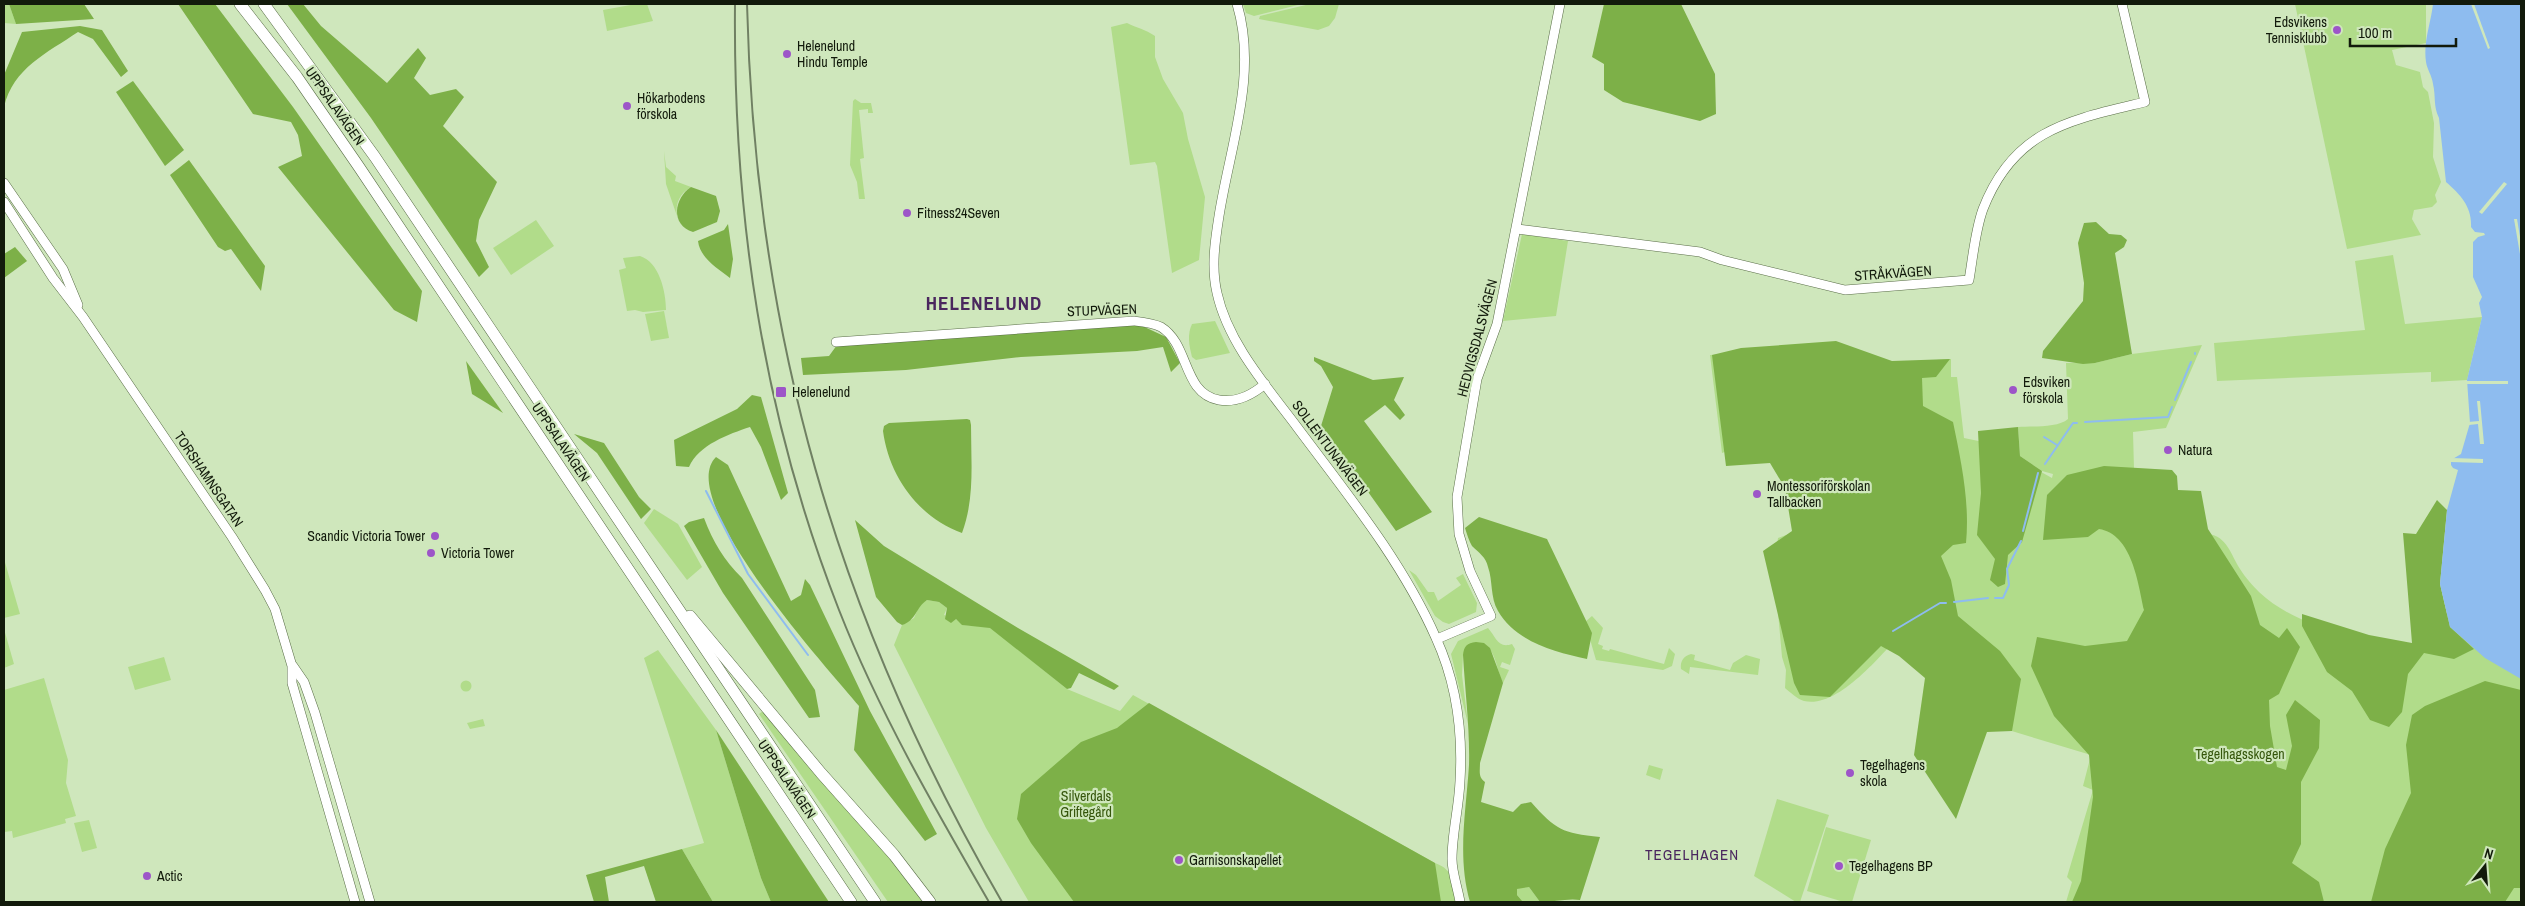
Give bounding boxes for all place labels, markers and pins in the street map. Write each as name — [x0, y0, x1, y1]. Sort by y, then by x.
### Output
place label: Edsvikens Tennisklubb — [2266, 13, 2327, 47]
marker: Edsvikens Tennisklubb — [2331, 24, 2343, 36]
place label: Helenelund Hindu Temple — [797, 37, 868, 71]
marker: Helenelund Hindu Temple — [781, 48, 793, 60]
place label: Hökarbodens förskola — [637, 89, 706, 123]
marker: Hökarbodens förskola — [621, 100, 633, 112]
place label: Fitness24Seven — [917, 204, 1000, 222]
marker: Fitness24Seven — [901, 207, 913, 219]
place label: Edsviken förskola — [2023, 373, 2070, 407]
place label: Helenelund — [792, 383, 850, 401]
marker: Edsviken förskola — [2007, 384, 2019, 396]
marker: Helenelund — [774, 385, 788, 399]
place label: Natura — [2178, 441, 2213, 459]
marker: Natura — [2162, 444, 2174, 456]
place label: Montessoriförskolan Tallbacken — [1767, 477, 1870, 511]
marker: Montessoriförskolan Tallbacken — [1751, 488, 1763, 500]
place label: Scandic Victoria Tower — [307, 527, 425, 545]
marker: Scandic Victoria Tower — [429, 530, 441, 542]
place label: Victoria Tower — [441, 544, 514, 562]
marker: Victoria Tower — [425, 547, 437, 559]
place label: Tegelhagens skola — [1860, 756, 1925, 790]
marker: Tegelhagens skola — [1844, 767, 1856, 779]
place label: Garnisonskapellet — [1189, 851, 1282, 869]
marker: Garnisonskapellet — [1173, 854, 1185, 866]
place label: Tegelhagens BP — [1849, 857, 1933, 875]
marker: Tegelhagens BP — [1833, 860, 1845, 872]
place label: Actic — [156, 867, 183, 885]
marker: Actic — [141, 870, 153, 882]

